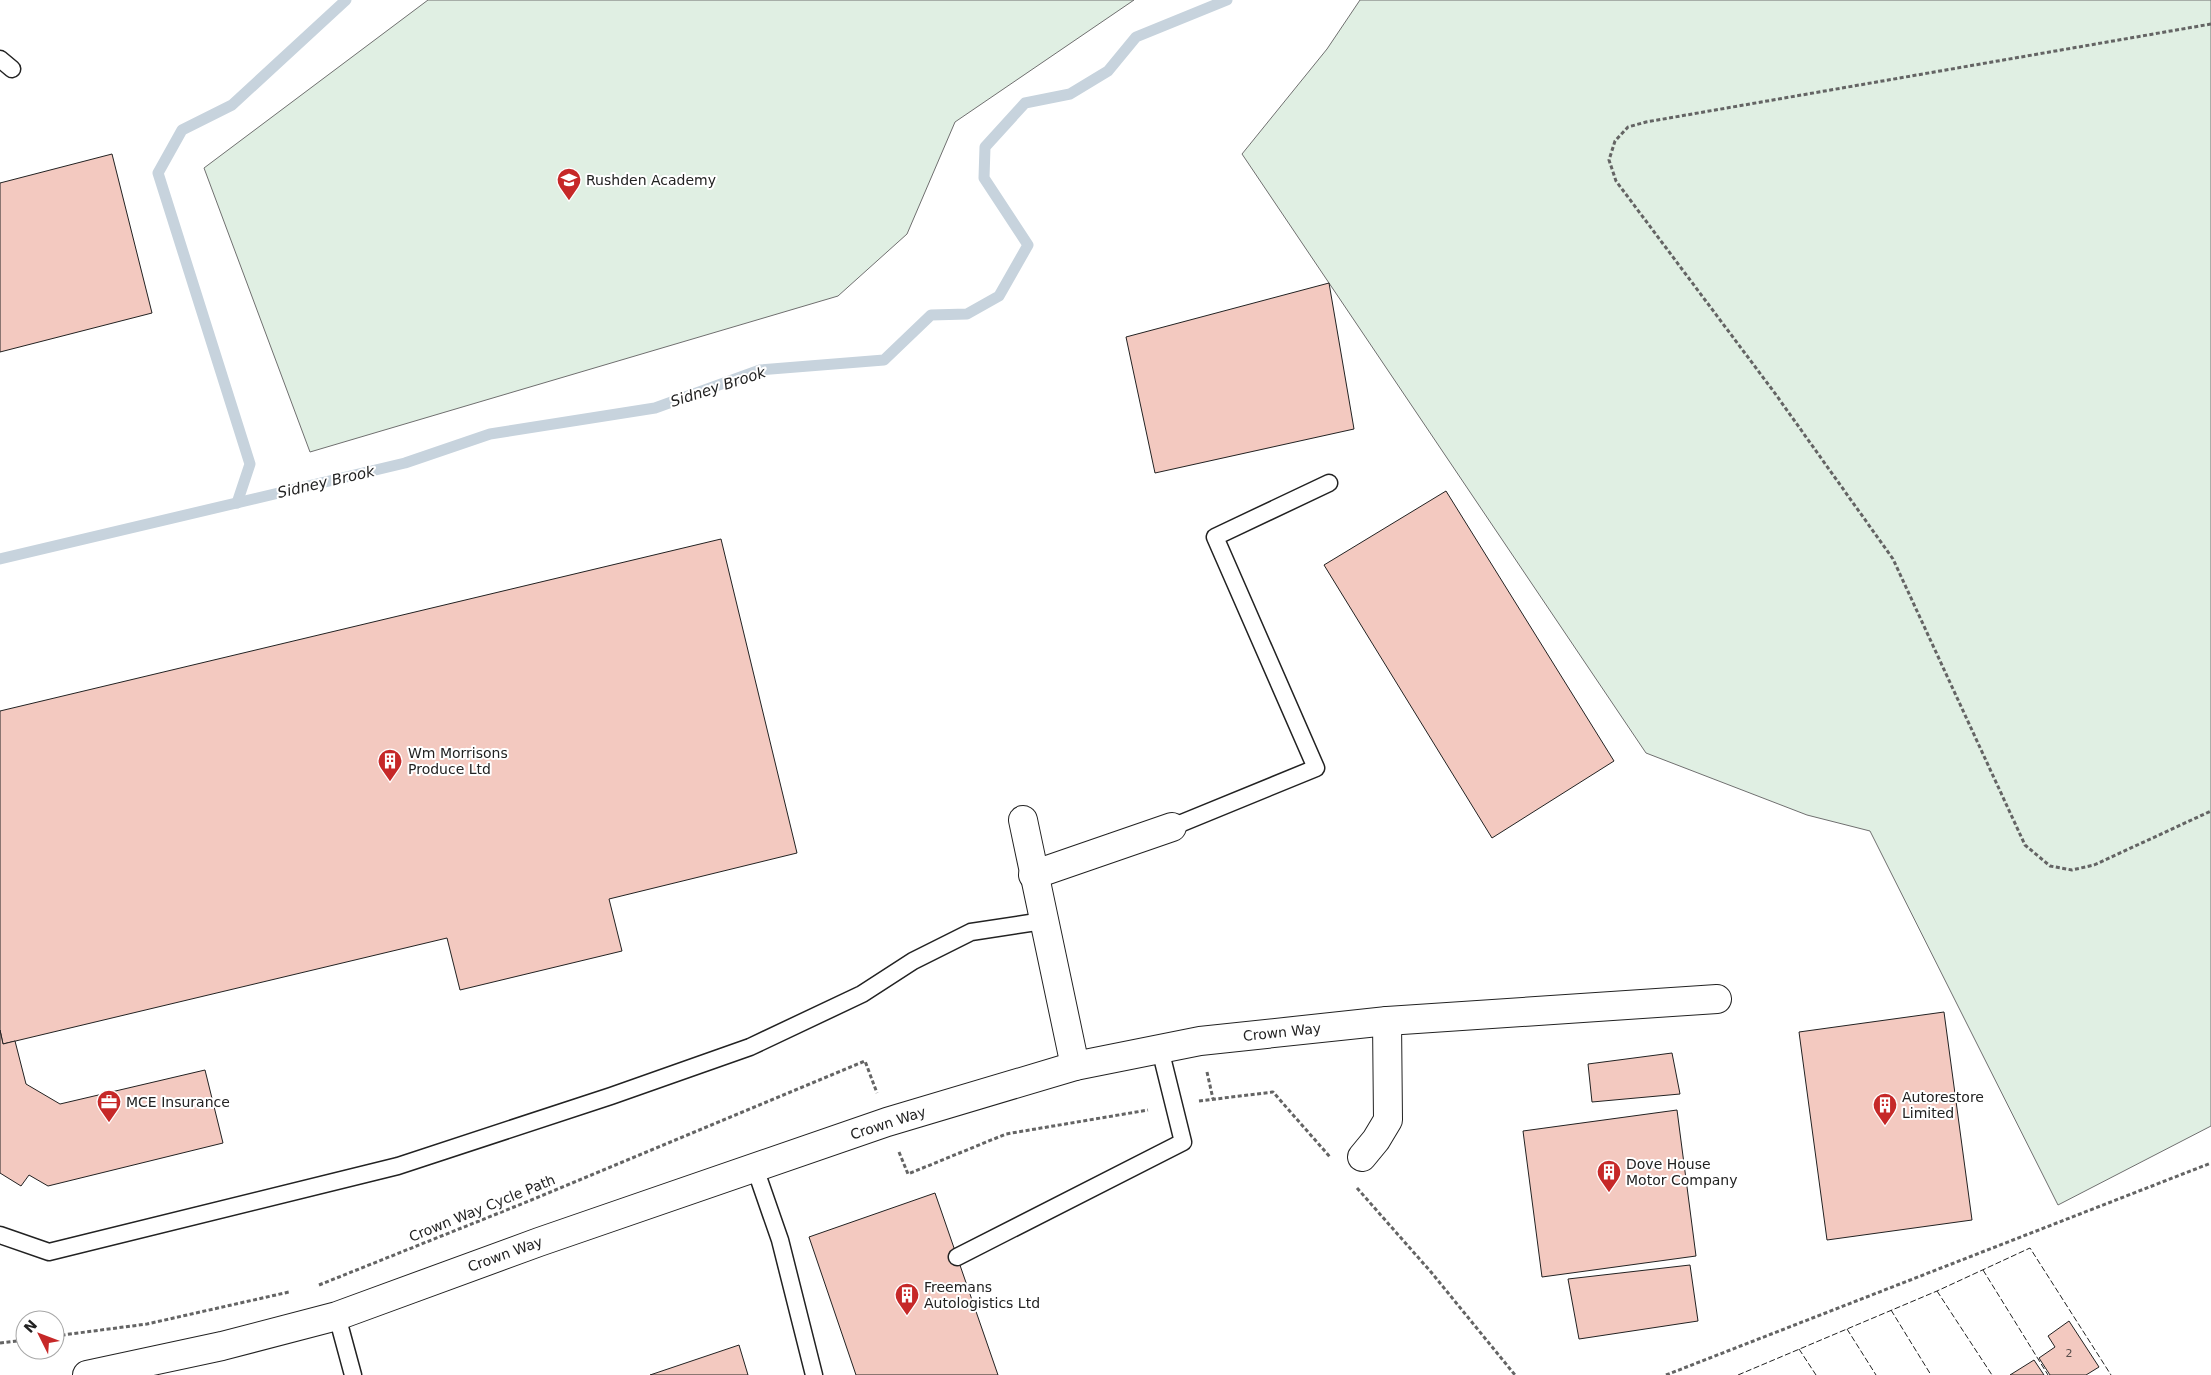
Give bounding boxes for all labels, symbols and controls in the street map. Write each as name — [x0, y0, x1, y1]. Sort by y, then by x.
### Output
school or university icon: Rushden Academy — [556, 167, 582, 201]
place label: Rushden Academy — [586, 172, 716, 188]
water label: Sidney Brook — [668, 363, 769, 411]
water label: Sidney Brook — [276, 462, 378, 502]
place label: Wm Morrisons Produce Ltd — [408, 745, 508, 777]
building icon: Wm Morrisons Produce Ltd — [377, 748, 403, 782]
street label: Crown Way — [1242, 1020, 1322, 1044]
office icon: MCE Insurance — [96, 1089, 122, 1123]
place label: Autorestore Limited — [1902, 1089, 1984, 1121]
building icon: Autorestore Limited — [1872, 1092, 1898, 1126]
place label: MCE Insurance — [126, 1094, 230, 1110]
street label: Crown Way — [848, 1103, 928, 1143]
place label: Dove House Motor Company — [1626, 1156, 1738, 1188]
building icon: Dove House Motor Company — [1596, 1159, 1622, 1193]
street label: Crown Way Cycle Path — [407, 1171, 557, 1245]
street label: Crown Way — [465, 1233, 545, 1275]
place label: Freemans Autologistics Ltd — [924, 1279, 1040, 1311]
building icon: Freemans Autologistics Ltd — [894, 1282, 920, 1316]
north arrow — [15, 1310, 65, 1360]
text: N — [20, 1317, 40, 1336]
house number: 2 — [2066, 1347, 2073, 1360]

